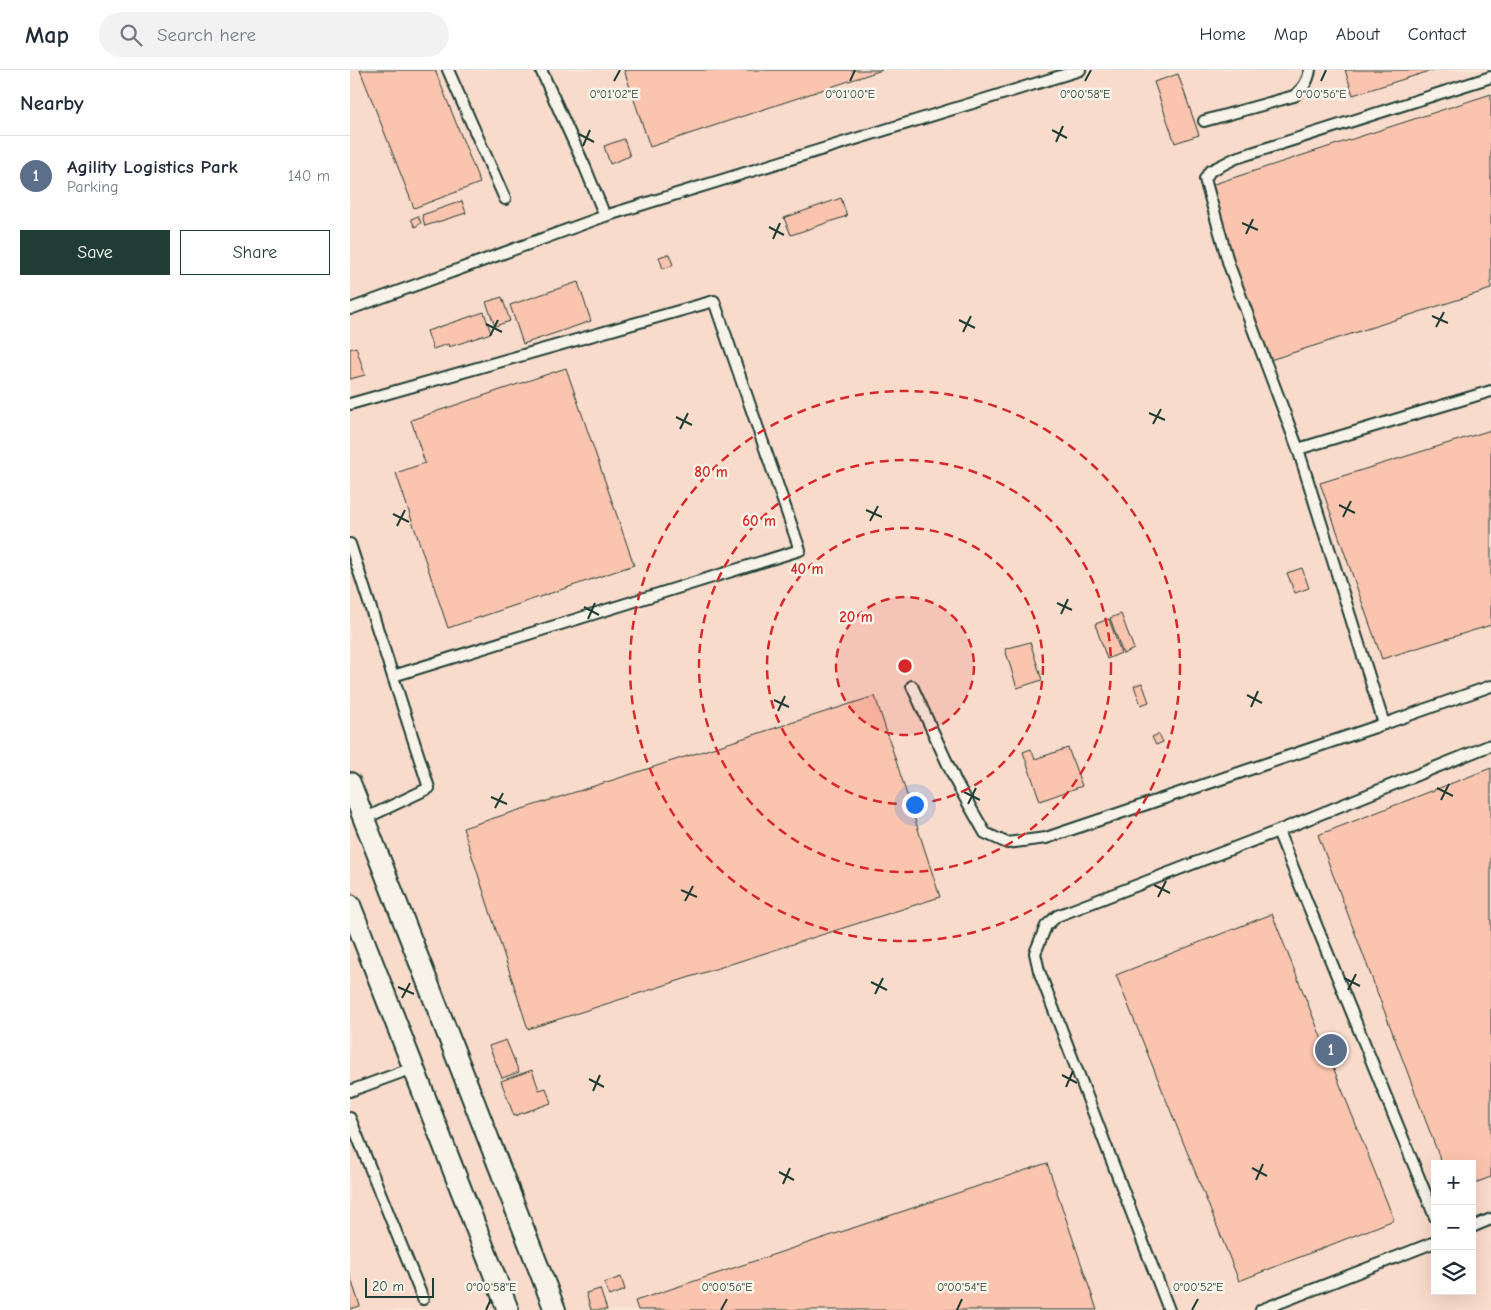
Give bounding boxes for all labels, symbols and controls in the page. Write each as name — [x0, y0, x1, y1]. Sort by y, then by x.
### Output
search box — [99, 12, 449, 57]
text: Map — [25, 21, 69, 49]
icon: search — [117, 21, 145, 49]
text: Search here — [157, 24, 256, 46]
text: Home — [1199, 24, 1246, 45]
text: Map — [1274, 24, 1308, 45]
text: About — [1336, 24, 1380, 45]
text: Contact — [1408, 24, 1466, 45]
text: 0°01'02"E — [590, 87, 638, 101]
text: 0°01'00"E — [825, 87, 875, 101]
text: 0°00'58"E — [1060, 87, 1110, 101]
text: 0°00'56"E — [1296, 87, 1346, 101]
text: Nearby — [20, 91, 84, 115]
text: Agility Logistics Park — [67, 156, 238, 178]
text: 1 — [33, 167, 39, 185]
text: 140 m — [288, 167, 330, 185]
text: Parking — [67, 178, 119, 196]
button: Save — [20, 230, 170, 275]
button: Share — [180, 230, 330, 275]
text: 80 m — [694, 463, 728, 481]
text: 60 m — [742, 512, 776, 530]
text: 40 m — [791, 560, 824, 578]
text: 20 m — [839, 608, 873, 626]
centre of rings — [896, 657, 914, 675]
your location — [902, 792, 928, 818]
pin: 1 — [1315, 1031, 1347, 1069]
map controls — [1431, 1160, 1476, 1295]
button: + — [1431, 1160, 1476, 1205]
button: − — [1431, 1205, 1476, 1250]
button: layers — [1431, 1250, 1476, 1295]
scale bar — [365, 1275, 434, 1298]
text: 20 m — [372, 1278, 404, 1295]
text: 0°00'58"E — [466, 1280, 516, 1294]
text: 0°00'56"E — [702, 1280, 752, 1294]
text: 0°00'54"E — [937, 1280, 987, 1294]
text: 0°00'52"E — [1173, 1280, 1223, 1294]

